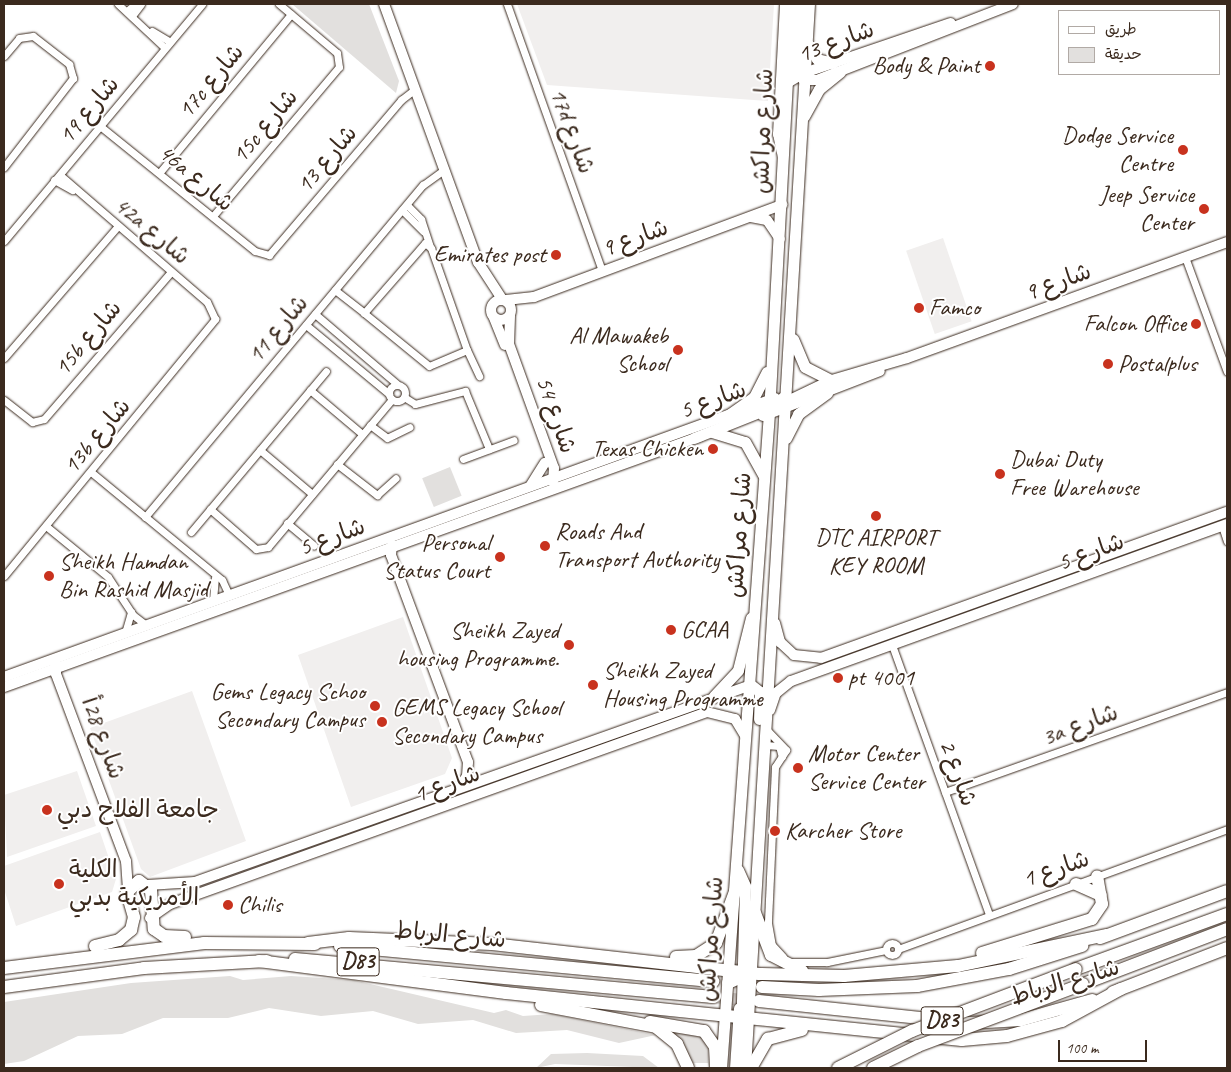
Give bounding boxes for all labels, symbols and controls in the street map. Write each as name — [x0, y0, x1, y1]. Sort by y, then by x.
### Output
legend — [1058, 10, 1221, 75]
street label: شارع 13 — [794, 15, 878, 69]
text: طريق — [1105, 20, 1137, 39]
street label: 17c شارع — [172, 38, 250, 124]
text: حديقة — [1105, 45, 1142, 64]
place label: Body & Paint — [872, 52, 980, 80]
marker: Body & Paint — [984, 60, 996, 72]
street label: شارع مراكش — [746, 68, 780, 194]
street label: شارع 19 — [52, 70, 126, 150]
street label: 15c شارع — [226, 83, 304, 169]
street label: 17d شارع — [543, 84, 601, 178]
street label: شارع 13 — [290, 119, 364, 199]
place label: Dodge Service Centre — [1062, 122, 1173, 178]
street label: 46a شارع — [152, 138, 240, 218]
marker: Dodge Service Centre — [1177, 144, 1189, 156]
place label: Jeep Service Center — [1100, 181, 1194, 237]
street label: 42a شارع — [108, 191, 196, 271]
marker: Jeep Service Center — [1198, 203, 1210, 215]
street label: شارع 9 — [598, 213, 672, 263]
place label: Emirates post — [434, 241, 546, 269]
marker: Emirates post — [550, 249, 562, 261]
street label: شارع 9 — [1021, 257, 1095, 307]
street label: شارع 11 — [241, 289, 315, 369]
street label: 15b شارع — [48, 294, 128, 382]
place label: Famco — [929, 294, 980, 322]
marker: Famco — [913, 302, 925, 314]
place label: Falcon Office — [1084, 310, 1186, 338]
marker: Falcon Office — [1190, 318, 1202, 330]
place label: Al Mawakeb School — [570, 322, 668, 378]
marker: Al Mawakeb School — [672, 344, 684, 356]
place label: Postalplus — [1118, 350, 1197, 378]
marker: Postalplus — [1102, 358, 1114, 370]
street label: شارع 54 — [529, 373, 583, 457]
street label: شارع 5 — [676, 375, 750, 425]
street label: 13b شارع — [57, 392, 137, 480]
place label: Texas Chicken — [592, 435, 703, 463]
marker: Texas Chicken — [707, 443, 719, 455]
place label: Dubai Duty Free Warehouse — [1010, 446, 1139, 502]
marker: Dubai Duty Free Warehouse — [994, 468, 1006, 480]
street label: شارع مراكش — [720, 471, 758, 599]
marker: DTC AIRPORT KEY ROOM — [870, 510, 882, 522]
street label: شارع 5 — [295, 512, 369, 562]
place label: Roads And Transport Authority — [555, 518, 719, 574]
place label: DTC AIRPORT KEY ROOM — [815, 524, 937, 580]
street label: شارع 5 — [1054, 527, 1128, 577]
place label: Personal Status Court — [383, 529, 490, 585]
marker: Roads And Transport Authority — [539, 540, 551, 552]
place label: Sheikh Hamdan Bin Rashid Masjid — [59, 548, 210, 604]
marker: Personal Status Court — [494, 551, 506, 563]
marker: Sheikh Hamdan Bin Rashid Masjid — [43, 570, 55, 582]
place label: GCAA — [681, 616, 728, 644]
place label: Sheikh Zayed housing Programme. — [397, 617, 559, 673]
marker: GCAA — [665, 624, 677, 636]
marker: Sheikh Zayed housing Programme. — [563, 639, 575, 651]
place label: Sheikh Zayed Housing Programme — [603, 657, 763, 713]
place label: pt 4001 — [848, 664, 914, 692]
marker: pt 4001 — [832, 672, 844, 684]
place label: Gems Legacy Schoo Secondary Campus — [212, 678, 365, 734]
marker: Sheikh Zayed Housing Programme — [587, 679, 599, 691]
street label: شارع 28أ — [75, 693, 131, 783]
place label: GEMS Legacy School Secondary Campus — [392, 694, 561, 750]
street label: 3a شارع — [1038, 698, 1122, 752]
marker: Gems Legacy Schoo Secondary Campus — [369, 700, 381, 712]
marker: GEMS Legacy School Secondary Campus — [376, 716, 388, 728]
street label: شارع 2 — [933, 736, 983, 810]
place label: Motor Center Service Center — [808, 740, 925, 796]
street label: شارع 1 — [410, 759, 484, 809]
marker: Motor Center Service Center — [792, 762, 804, 774]
place label: جامعة الفلاح دبي — [57, 796, 219, 824]
marker: جامعة الفلاح دبي — [41, 804, 53, 816]
place label: Karcher Store — [785, 817, 902, 845]
marker: Karcher Store — [769, 825, 781, 837]
street label: شارع 1 — [1019, 844, 1093, 894]
place label: الكلية الأمريكية بدبي — [69, 856, 199, 912]
street label: شارع مراكش — [692, 875, 730, 1003]
marker: الكلية الأمريكية بدبي — [53, 878, 65, 890]
place label: Chilis — [238, 891, 282, 919]
marker: Chilis — [222, 899, 234, 911]
street label: شارع الرباط — [393, 916, 507, 954]
road number: D83 — [336, 942, 380, 982]
street label: شارع الرباط — [1007, 953, 1123, 1011]
road number: D83 — [920, 1001, 964, 1040]
scale bar — [1061, 1030, 1150, 1062]
text: 100 m — [1066, 1039, 1098, 1058]

